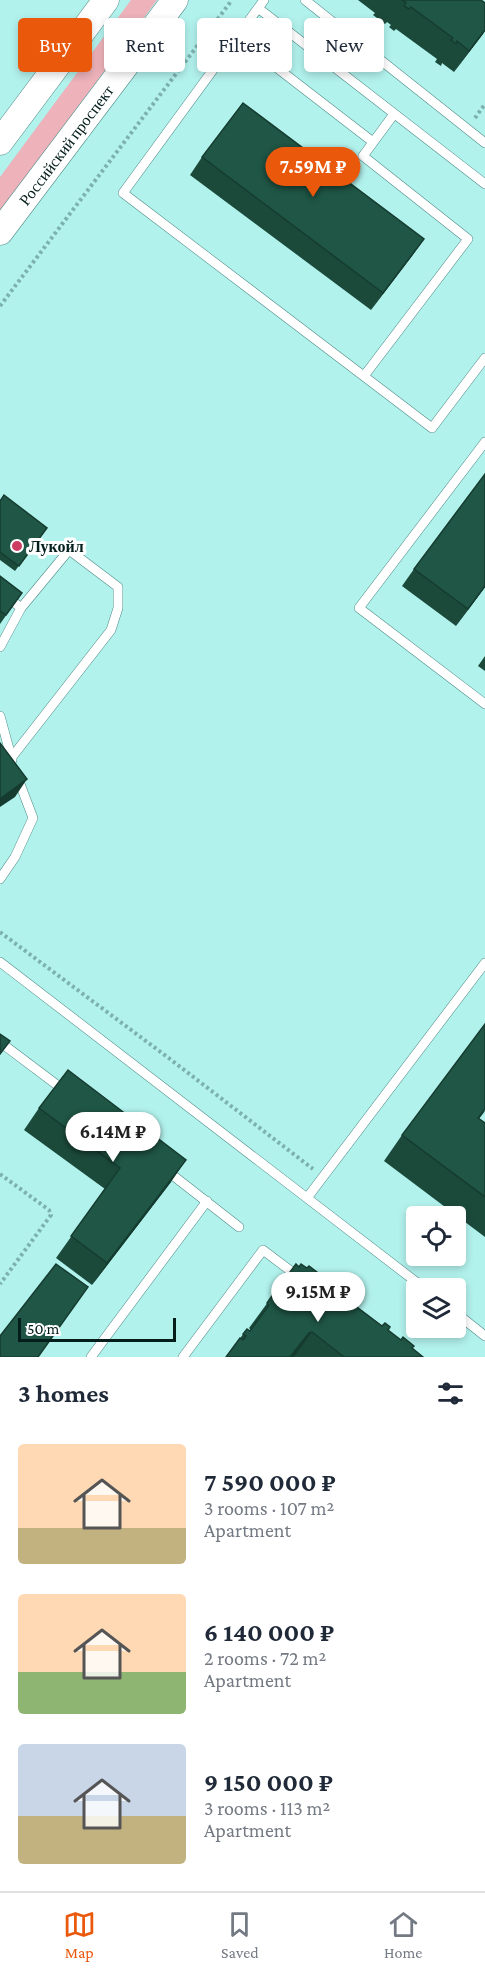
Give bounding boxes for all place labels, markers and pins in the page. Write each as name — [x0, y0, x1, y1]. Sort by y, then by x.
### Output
pin: 7.59M ₽ — [258, 147, 368, 198]
place label: Лукойл — [29, 538, 84, 556]
marker: Лукойл — [10, 539, 24, 553]
pin: 6.14M ₽ — [58, 1112, 168, 1163]
pin: 9.15M ₽ — [263, 1272, 373, 1323]

